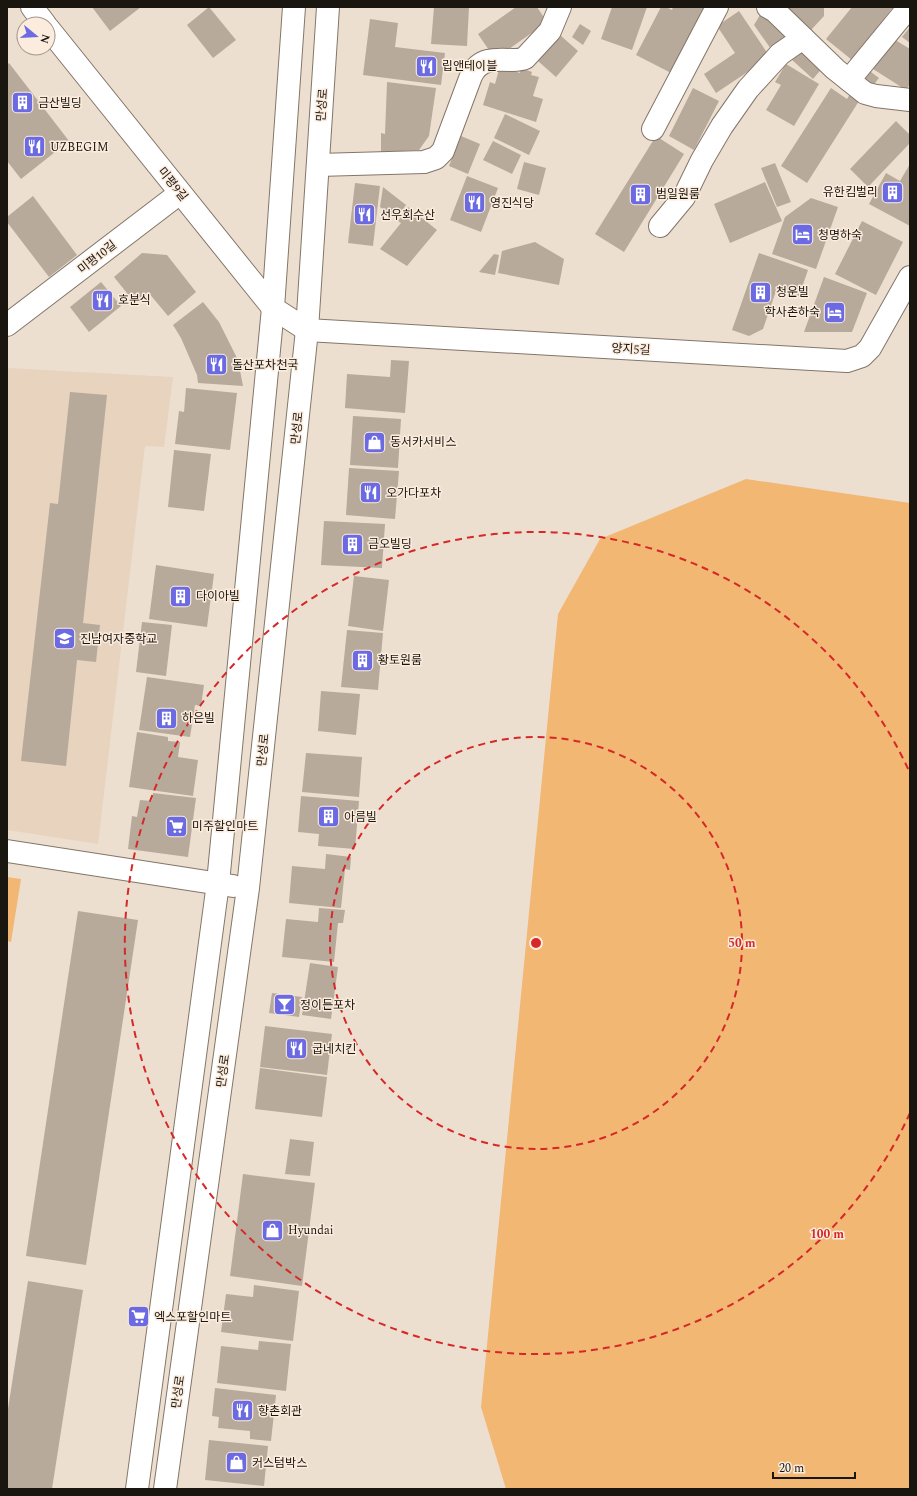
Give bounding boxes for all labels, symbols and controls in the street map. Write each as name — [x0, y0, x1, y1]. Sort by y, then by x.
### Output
north arrow — [16, 16, 56, 56]
text: N — [36, 32, 55, 46]
restaurant icon: 립앤테이블 — [413, 53, 439, 79]
place label: 립앤테이블 — [442, 57, 497, 76]
street label: 만성로 — [312, 88, 333, 122]
building icon: 금산빌딩 — [10, 90, 36, 116]
place label: 금산빌딩 — [38, 94, 82, 113]
restaurant icon: UZBEGIM — [22, 134, 48, 160]
place label: UZBEGIM — [50, 138, 108, 157]
street label: 미평9길 — [153, 163, 192, 205]
building icon: 유한킴벌리 — [880, 179, 906, 205]
building icon: 범일원룸 — [627, 181, 653, 207]
place label: 유한킴벌리 — [823, 183, 878, 202]
place label: 범일원룸 — [656, 185, 700, 204]
restaurant icon: 영진식당 — [461, 190, 487, 216]
place label: 영진식당 — [490, 194, 534, 213]
restaurant icon: 선우회수산 — [351, 202, 377, 228]
place label: 선우회수산 — [380, 206, 435, 225]
hotel icon: 청명하숙 — [790, 222, 816, 248]
place label: 청명하숙 — [818, 226, 862, 245]
street label: 미평10길 — [74, 236, 121, 279]
building icon: 청운빌 — [747, 279, 773, 305]
place label: 청운빌 — [776, 283, 809, 302]
restaurant icon: 호분식 — [90, 287, 116, 313]
place label: 호분식 — [118, 291, 151, 310]
hotel icon: 학사촌하숙 — [822, 299, 848, 325]
place label: 학사촌하숙 — [765, 303, 820, 322]
street label: 양지5길 — [611, 339, 651, 360]
restaurant icon: 돌산포차천국 — [203, 352, 229, 378]
place label: 돌산포차천국 — [232, 356, 298, 375]
street label: 만성로 — [286, 411, 309, 446]
shop icon: 동서카서비스 — [362, 429, 388, 455]
place label: 동서카서비스 — [390, 433, 456, 452]
restaurant icon: 오가다포차 — [358, 480, 384, 506]
place label: 오가다포차 — [386, 484, 441, 503]
building icon: 금오빌딩 — [340, 531, 366, 557]
place label: 금오빌딩 — [368, 535, 412, 554]
building icon: 다이아빌 — [168, 583, 194, 609]
place label: 다이아빌 — [196, 587, 240, 606]
school or university icon: 진남여자중학교 — [52, 626, 78, 652]
place label: 진남여자중학교 — [80, 630, 157, 649]
building icon: 황토원룸 — [349, 647, 375, 673]
place label: 황토원룸 — [378, 651, 422, 670]
building icon: 하은빌 — [154, 705, 180, 731]
place label: 하은빌 — [182, 709, 215, 728]
street label: 만성로 — [252, 733, 275, 768]
building icon: 아름빌 — [315, 804, 341, 830]
place label: 아름빌 — [344, 808, 377, 827]
supermarket icon: 미주할인마트 — [163, 813, 189, 839]
place label: 미주할인마트 — [192, 817, 258, 836]
text: 50 m — [728, 934, 756, 953]
centre of rings — [529, 936, 543, 950]
bar icon: 정이든포차 — [272, 992, 298, 1018]
place label: 정이든포차 — [300, 996, 355, 1015]
restaurant icon: 굽네치킨 — [283, 1036, 309, 1062]
place label: 굽네치킨 — [312, 1040, 356, 1059]
street label: 만성로 — [212, 1053, 235, 1089]
shop icon: Hyundai — [259, 1217, 285, 1243]
place label: Hyundai — [288, 1221, 334, 1240]
text: 100 m — [810, 1225, 844, 1244]
supermarket icon: 엑스포할인마트 — [126, 1304, 152, 1330]
place label: 엑스포할인마트 — [154, 1308, 231, 1327]
street label: 만성로 — [167, 1374, 190, 1410]
restaurant icon: 향촌회관 — [230, 1398, 256, 1424]
place label: 향촌회관 — [258, 1402, 302, 1421]
shop icon: 커스텀박스 — [224, 1450, 250, 1476]
place label: 커스텀박스 — [252, 1454, 307, 1473]
scale bar — [773, 1454, 855, 1480]
text: 20 m — [779, 1459, 804, 1478]

